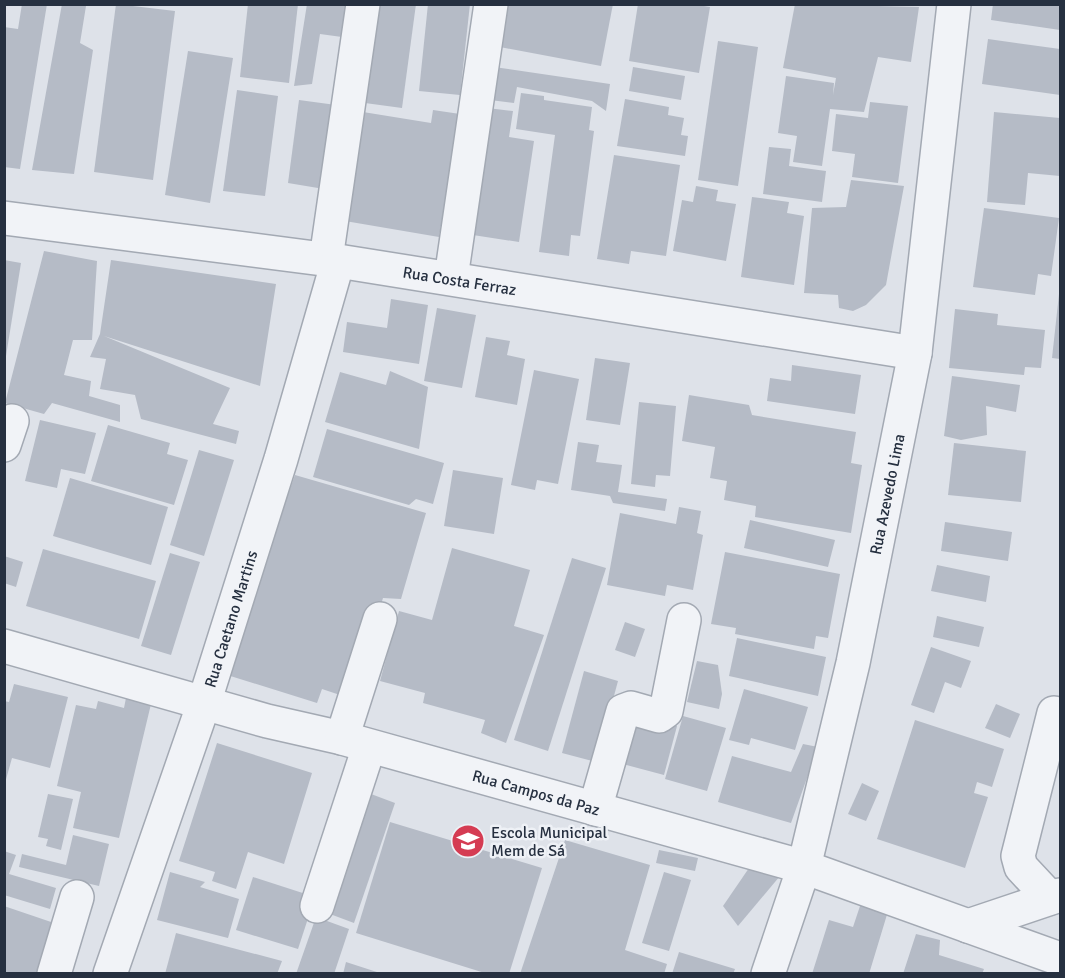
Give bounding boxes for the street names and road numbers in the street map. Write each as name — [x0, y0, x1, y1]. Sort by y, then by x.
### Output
street label: Rua Costa Ferraz — [401, 262, 518, 300]
street label: Rua Azevedo Lima — [866, 432, 910, 556]
street label: Rua Caetano Martins — [200, 548, 263, 690]
street label: Rua Campos da Paz — [470, 766, 602, 821]

